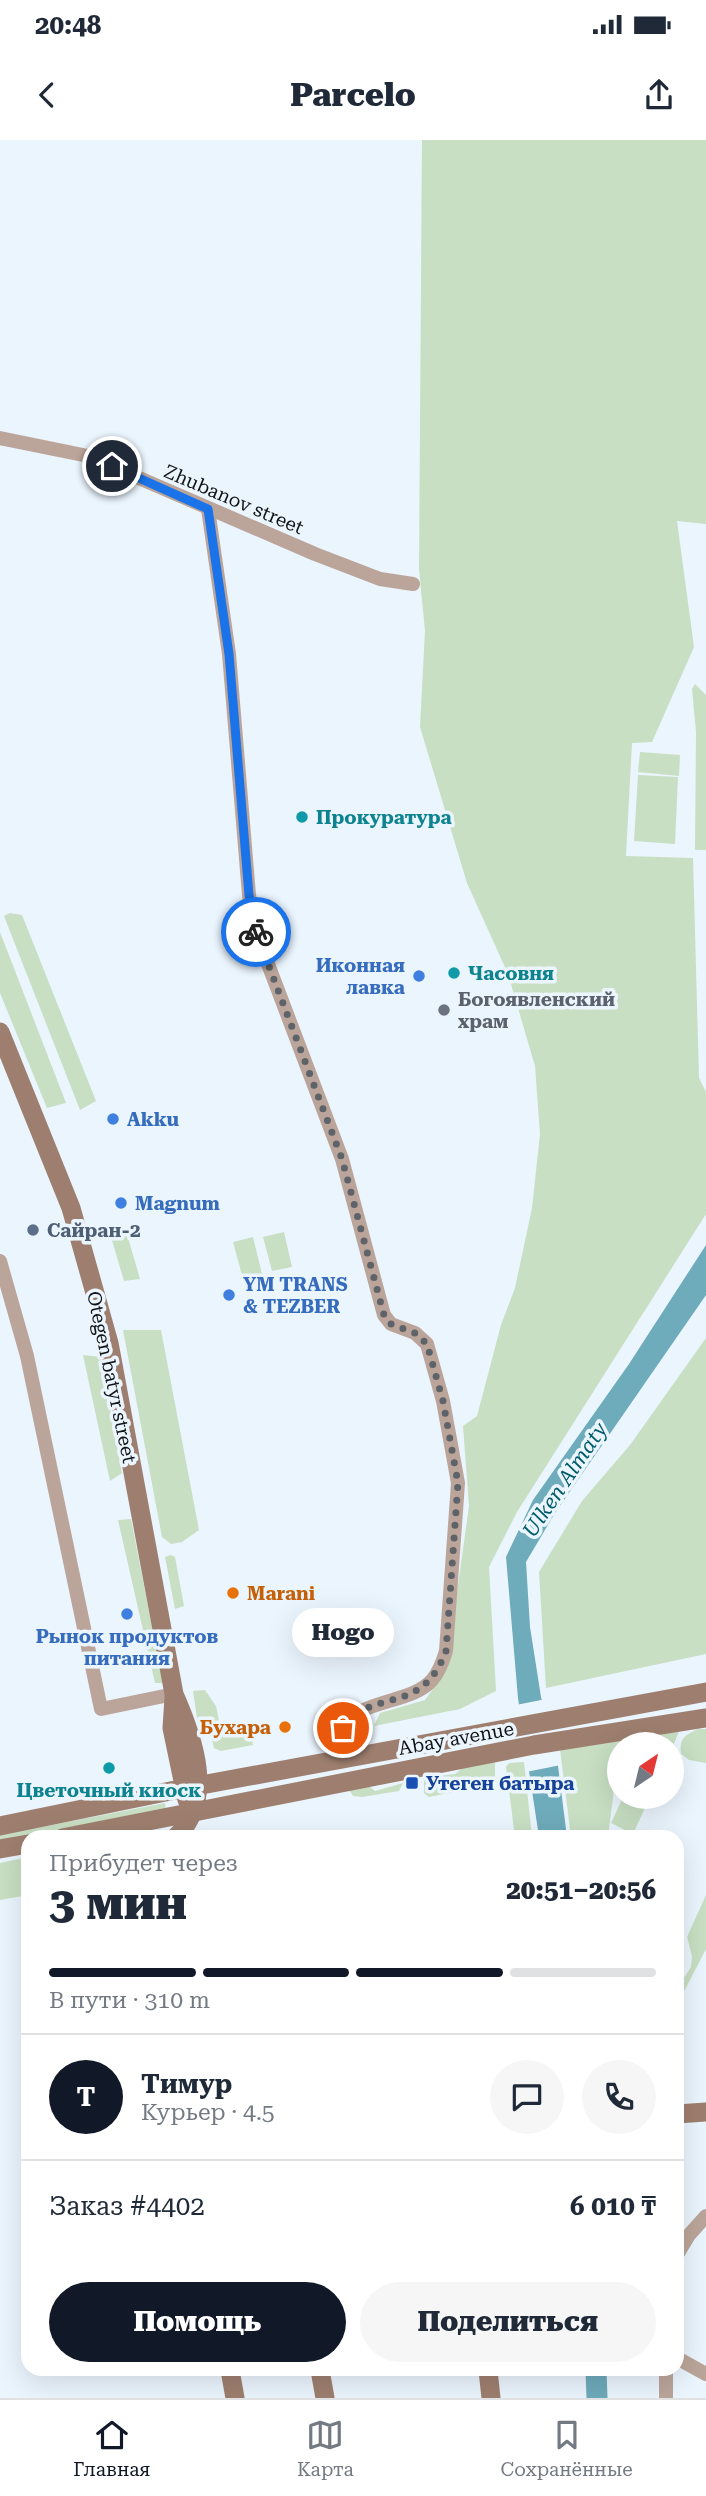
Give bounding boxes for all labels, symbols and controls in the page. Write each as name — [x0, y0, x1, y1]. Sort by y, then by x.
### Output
text: 20:48 — [35, 10, 101, 40]
icon: back — [28, 76, 66, 114]
text: Parcelo — [290, 76, 416, 114]
icon: share — [640, 76, 678, 114]
pin — [82, 436, 142, 496]
icon: home — [93, 447, 131, 485]
street label: Zhubanov street — [161, 460, 307, 539]
place label: Прокуратура — [316, 806, 452, 829]
marker: Прокуратура — [294, 809, 310, 825]
courier — [221, 897, 291, 967]
icon: bike — [237, 913, 275, 951]
place label: Иконная лавка — [316, 954, 405, 999]
place label: Часовня — [468, 962, 554, 985]
marker: Часовня — [446, 965, 462, 981]
marker: Иконная лавка — [411, 968, 427, 984]
place label: Богоявленский храм — [458, 988, 615, 1033]
marker: Богоявленский храм — [436, 1002, 452, 1018]
place label: Akku — [127, 1108, 180, 1131]
marker: Akku — [105, 1111, 121, 1127]
place label: Magnum — [135, 1192, 221, 1215]
marker: Magnum — [113, 1195, 129, 1211]
place label: Сайран-2 — [47, 1219, 141, 1242]
marker: Сайран-2 — [25, 1222, 41, 1238]
place label: YM TRANS & TEZBER — [243, 1273, 348, 1318]
marker: YM TRANS & TEZBER — [221, 1287, 237, 1303]
street label: Otegen batyr street — [82, 1289, 141, 1465]
water label: Ulken Almaty — [518, 1418, 612, 1542]
place label: Marani — [247, 1582, 315, 1605]
marker: Marani — [225, 1585, 241, 1601]
marker: Рынок продуктов питания — [119, 1606, 135, 1622]
callout: Hogo — [292, 1609, 394, 1658]
text: Hogo — [311, 1619, 375, 1646]
place label: Рынок продуктов питания — [36, 1625, 218, 1670]
pin — [313, 1698, 373, 1758]
icon: bag — [324, 1709, 362, 1747]
place label: Бухара — [200, 1716, 271, 1739]
street label: Abay avenue — [397, 1717, 516, 1760]
marker: Бухара — [277, 1719, 293, 1735]
north arrow — [607, 1732, 684, 1810]
map controls — [607, 1732, 684, 1809]
marker: Цветочный киоск — [101, 1760, 117, 1776]
place label: Утеген батыра — [426, 1772, 575, 1795]
marker: Утеген батыра — [404, 1775, 420, 1791]
place label: Цветочный киоск — [17, 1779, 201, 1802]
text: Прибудет через — [49, 1850, 238, 1877]
text: 20:51–20:56 — [506, 1875, 656, 1905]
text: 3 мин — [49, 1876, 187, 1930]
text: В пути · 310 m — [49, 1987, 210, 2014]
button: chat — [490, 2060, 564, 2134]
button: phone — [582, 2060, 656, 2134]
text: Тимур — [141, 2069, 232, 2099]
text: Т — [77, 2082, 95, 2112]
text: Курьер · 4.5 — [141, 2099, 275, 2126]
text: Заказ #4402 — [49, 2191, 205, 2221]
text: 6 010 ₸ — [570, 2191, 656, 2221]
button: Помощь — [49, 2282, 346, 2362]
button: Поделиться — [360, 2282, 656, 2362]
tab: Главная — [73, 2416, 150, 2481]
tab: Карта — [297, 2416, 354, 2481]
tab: Сохранённые — [500, 2416, 633, 2481]

